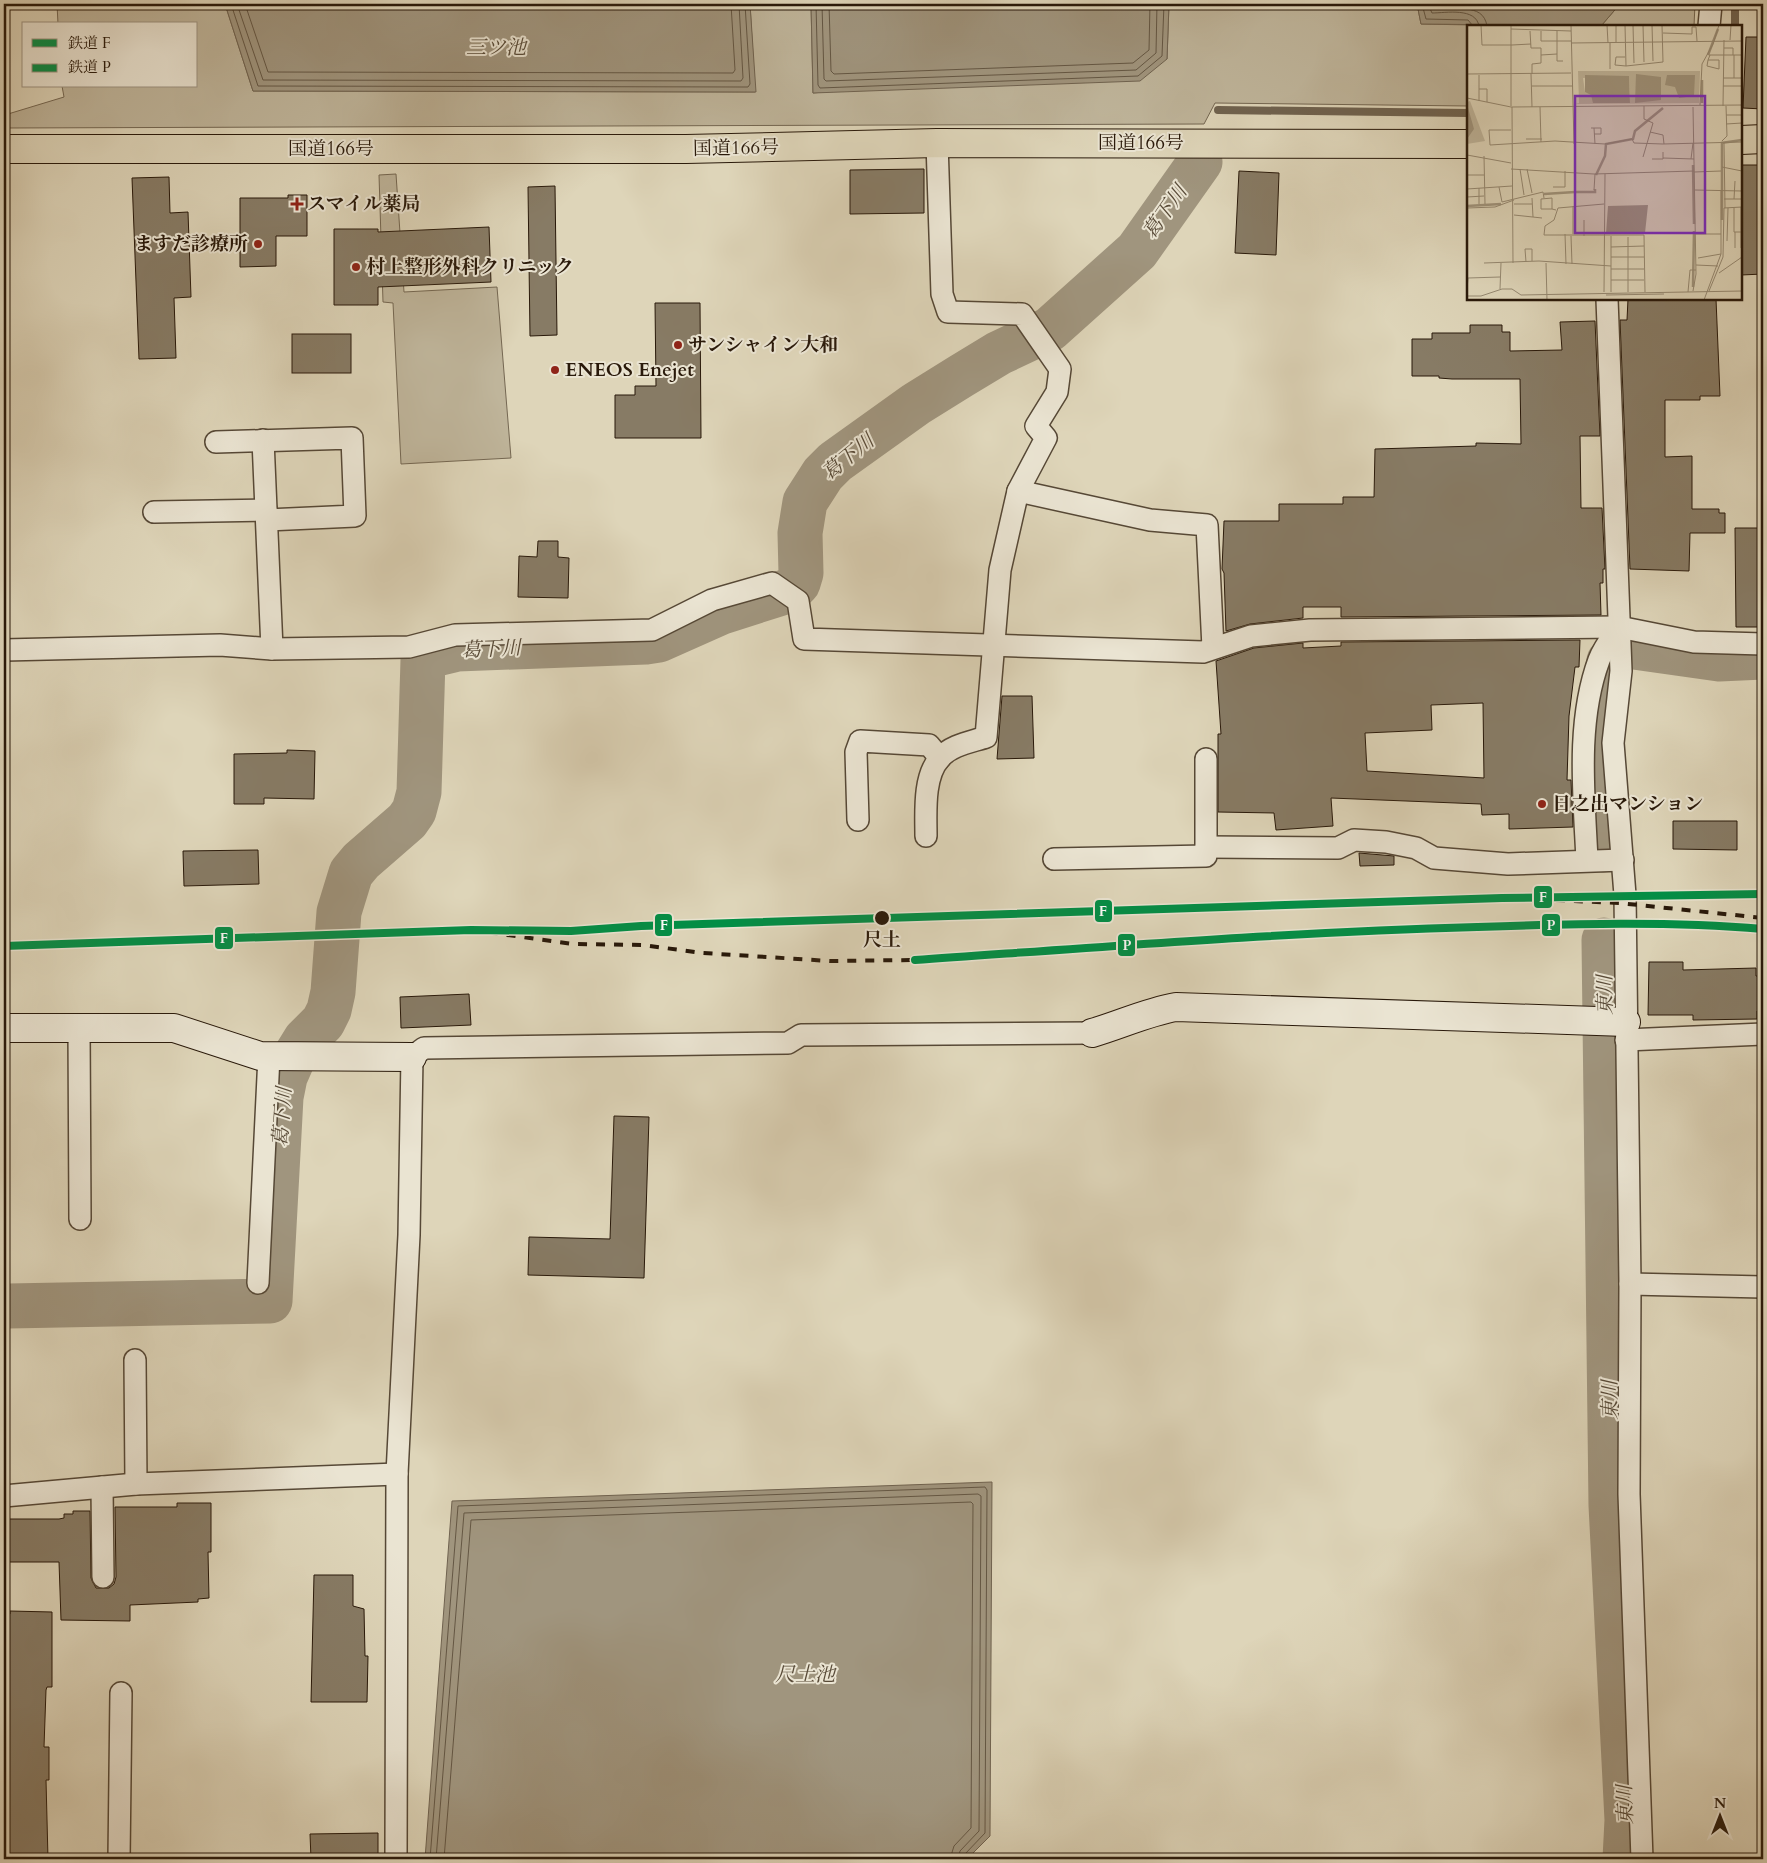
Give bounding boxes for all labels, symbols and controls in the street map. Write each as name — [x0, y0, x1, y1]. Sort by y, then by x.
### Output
legend — [22, 22, 198, 88]
inset map — [1467, 25, 1742, 300]
text: 鉄道 F — [68, 33, 111, 53]
water label: 三ツ池 — [466, 34, 528, 61]
text: 鉄道 P — [68, 57, 111, 77]
street label: 国道166号 — [1098, 130, 1184, 156]
street label: 国道166号 — [693, 134, 779, 162]
street label: 国道166号 — [288, 136, 374, 162]
water label: 葛下川 — [1137, 178, 1194, 244]
place label: スマイル薬局 — [307, 191, 420, 217]
marker: スマイル薬局 — [291, 198, 303, 210]
place label: ますだ診療所 — [134, 231, 248, 257]
marker: ますだ診療所 — [252, 238, 264, 250]
place label: 村上整形外科クリニック — [366, 254, 574, 280]
marker: 村上整形外科クリニック — [350, 261, 362, 273]
place label: サンシャイン大和 — [688, 332, 838, 358]
marker: サンシャイン大和 — [672, 339, 684, 351]
place label: ENEOS Enejet — [565, 357, 694, 383]
marker: ENEOS Enejet — [549, 364, 561, 376]
water label: 葛下川 — [816, 426, 881, 486]
water label: 葛下川 — [460, 634, 524, 664]
place label: 日之出マンション — [1552, 791, 1703, 817]
marker: 日之出マンション — [1536, 798, 1548, 810]
line badge: F — [1533, 885, 1553, 909]
text: F — [1539, 888, 1547, 907]
line badge: F — [1094, 899, 1113, 923]
text: F — [1099, 902, 1107, 921]
marker: 尺土 — [873, 909, 891, 927]
line badge: F — [654, 913, 673, 937]
line badge: P — [1541, 913, 1561, 937]
text: F — [660, 916, 668, 935]
text: P — [1547, 916, 1556, 935]
line badge: F — [214, 926, 234, 950]
place label: 尺土 — [863, 927, 901, 953]
text: F — [220, 929, 228, 948]
line badge: P — [1117, 933, 1136, 957]
text: P — [1123, 936, 1132, 955]
water label: 東川 — [1591, 973, 1619, 1015]
water label: 葛下川 — [266, 1084, 298, 1148]
water label: 東川 — [1596, 1378, 1624, 1420]
water label: 尺土池 — [775, 1661, 837, 1688]
water label: 東川 — [1611, 1783, 1639, 1825]
north arrow — [1694, 1790, 1744, 1840]
text: N — [1714, 1794, 1726, 1813]

